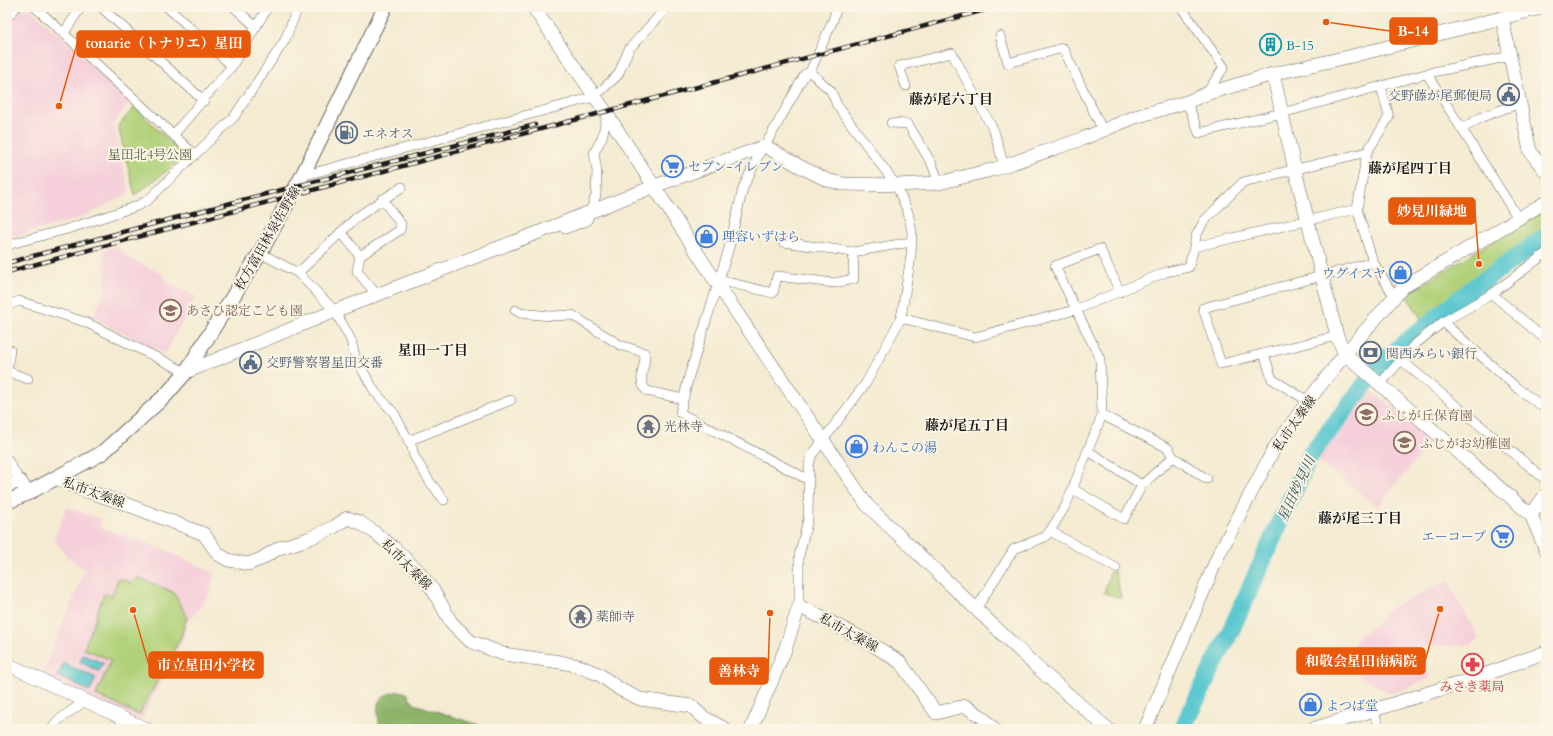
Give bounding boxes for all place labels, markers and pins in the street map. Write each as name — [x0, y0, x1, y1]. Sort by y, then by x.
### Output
callout: B-14 — [1390, 18, 1437, 44]
callout: tonarie（トナリエ）星田 — [77, 31, 250, 57]
building icon: B-15 — [1258, 32, 1284, 58]
place label: B-15 — [1286, 37, 1314, 55]
public building icon: 交野藤が尾郵便局 — [1495, 82, 1521, 108]
place label: 交野藤が尾郵便局 — [1388, 87, 1492, 105]
fuel station icon: エネオス — [333, 120, 359, 146]
place label: エネオス — [362, 125, 414, 143]
supermarket icon: セブン-イレブン — [660, 153, 686, 179]
place label: セブン-イレブン — [688, 158, 784, 176]
callout: 妙見川緑地 — [1389, 198, 1475, 224]
shop icon: 理容いずはら — [694, 223, 720, 249]
place label: 理容いずはら — [722, 228, 800, 246]
shop icon: ウグイスヤ — [1388, 260, 1414, 286]
place label: ウグイスヤ — [1322, 265, 1386, 283]
school or university icon: あさひ認定こども園 — [157, 297, 183, 323]
place label: あさひ認定こども園 — [186, 302, 303, 320]
bank icon: 関西みらい銀行 — [1358, 340, 1384, 366]
place label: 関西みらい銀行 — [1386, 345, 1477, 363]
public building icon: 交野警察署星田交番 — [238, 349, 264, 375]
place label: 交野警察署星田交番 — [266, 354, 383, 372]
school or university icon: ふじが丘保育園 — [1353, 402, 1379, 428]
place label: ふじが丘保育園 — [1382, 407, 1473, 425]
temple icon: 光林寺 — [635, 413, 661, 439]
place label: 光林寺 — [664, 418, 703, 436]
school or university icon: ふじがお幼稚園 — [1392, 430, 1418, 456]
shop icon: わんこの湯 — [844, 434, 870, 460]
place label: ふじがお幼稚園 — [1420, 435, 1511, 453]
place label: わんこの湯 — [872, 439, 937, 457]
supermarket icon: エーコープ — [1489, 523, 1515, 549]
place label: エーコープ — [1422, 528, 1486, 546]
temple icon: 薬師寺 — [568, 603, 594, 629]
place label: 薬師寺 — [596, 608, 635, 626]
callout: 和敬会星田南病院 — [1297, 648, 1425, 674]
pharmacy icon: みさき薬局 — [1459, 651, 1485, 677]
callout: 市立星田小学校 — [149, 652, 263, 678]
callout: 善林寺 — [710, 658, 768, 684]
place label: みさき薬局 — [1439, 678, 1505, 696]
shop icon: よつば堂 — [1298, 692, 1324, 718]
place label: よつば堂 — [1326, 697, 1378, 715]

